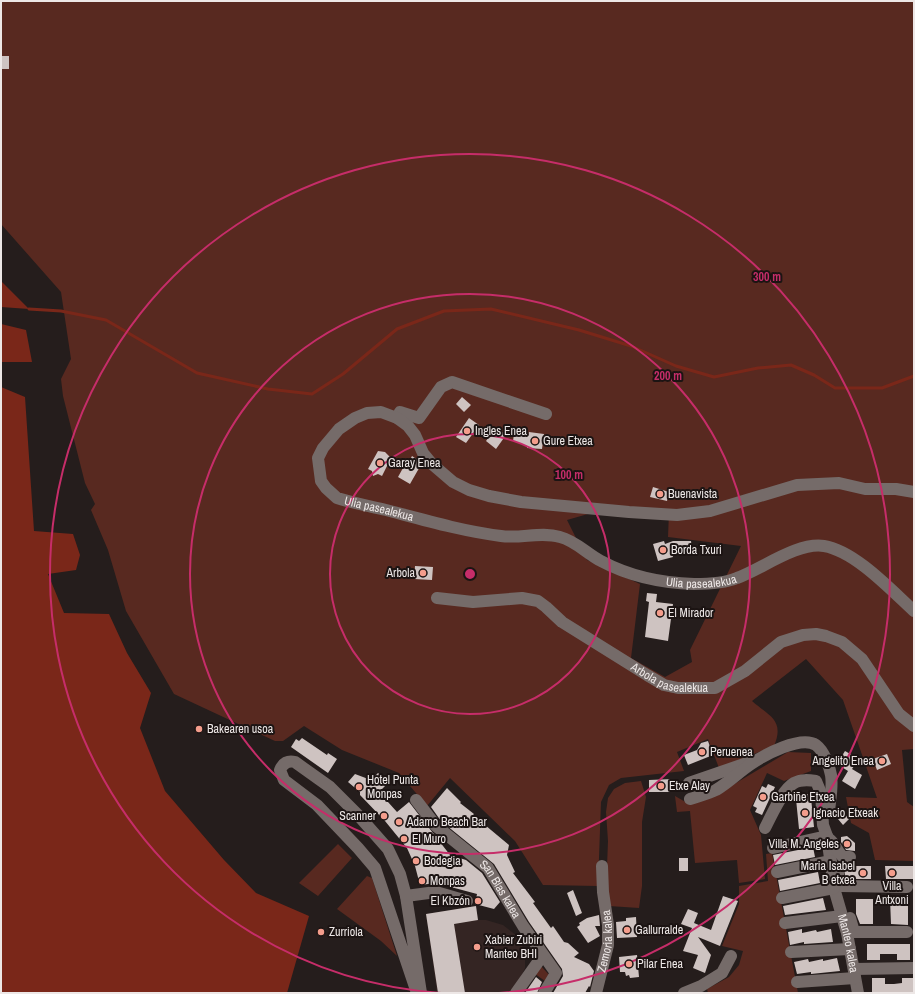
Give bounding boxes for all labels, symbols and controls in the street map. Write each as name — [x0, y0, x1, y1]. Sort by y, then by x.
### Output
text: 300 m — [753, 269, 781, 285]
text: 200 m — [654, 368, 682, 384]
place label: Ingles Enea — [475, 423, 528, 439]
marker: Ingles Enea — [462, 426, 472, 436]
place label: Gure Etxea — [543, 433, 593, 449]
marker: Gure Etxea — [530, 436, 540, 446]
place label: Garay Enea — [388, 455, 441, 471]
marker: Garay Enea — [375, 458, 385, 468]
text: 100 m — [555, 467, 583, 483]
place label: Buenavista — [668, 486, 718, 502]
marker: Buenavista — [655, 489, 665, 499]
street label: Ulia pasealekua — [343, 493, 416, 525]
place label: Borda Txuri — [671, 542, 722, 558]
marker: Borda Txuri — [658, 545, 668, 555]
place label: Arbola — [386, 565, 416, 581]
centre of rings — [463, 567, 477, 581]
marker: Arbola — [418, 568, 428, 578]
street label: Ulia pasealekua — [665, 571, 739, 592]
place label: El Mirador — [668, 605, 714, 621]
marker: El Mirador — [655, 608, 665, 618]
street label: Arbola pasealekua — [627, 658, 709, 696]
place label: Bakearen usoa — [207, 721, 274, 737]
marker: Bakearen usoa — [194, 724, 204, 734]
place label: Peruenea — [710, 744, 753, 760]
marker: Peruenea — [697, 747, 707, 757]
place label: Angelito Enea — [811, 753, 875, 769]
marker: Angelito Enea — [877, 756, 887, 766]
place label: Hotel Punta Monpas — [367, 772, 419, 802]
place label: Etxe Alay — [669, 778, 710, 794]
marker: Etxe Alay — [656, 781, 666, 791]
marker: Hotel Punta Monpas — [354, 782, 364, 792]
place label: Garbiñe Etxea — [771, 789, 835, 805]
marker: Garbiñe Etxea — [758, 792, 768, 802]
place label: Ignacio Etxeak — [813, 805, 878, 821]
place label: Scanner — [339, 808, 377, 824]
marker: Ignacio Etxeak — [800, 808, 810, 818]
marker: Scanner — [379, 811, 389, 821]
place label: Adamo Beach Bar — [406, 814, 488, 830]
marker: Adamo Beach Bar — [394, 817, 404, 827]
place label: El Muro — [412, 831, 446, 847]
marker: El Muro — [399, 834, 409, 844]
place label: Villa M. Angeles — [769, 836, 839, 852]
marker: Villa M. Angeles — [842, 839, 852, 849]
place label: Bodegia — [424, 853, 461, 869]
marker: Bodegia — [411, 856, 421, 866]
street label: San Blas kalea — [476, 856, 525, 922]
place label: Maria Isabel B etxea — [801, 858, 856, 888]
marker: Maria Isabel B etxea — [858, 868, 868, 878]
marker: Villa Antxoni — [887, 868, 897, 878]
place label: Monpas — [430, 873, 465, 889]
marker: Monpas — [417, 876, 427, 886]
place label: Villa Antxoni — [874, 878, 909, 908]
place label: El Kbzón — [431, 893, 470, 909]
marker: El Kbzón — [473, 896, 483, 906]
street label: Zemoria kalea — [593, 908, 616, 974]
street label: Manteo kalea — [834, 912, 862, 974]
place label: Gallurralde — [635, 922, 683, 938]
place label: Zurriola — [329, 924, 363, 940]
marker: Gallurralde — [622, 925, 632, 935]
marker: Zurriola — [316, 927, 326, 937]
place label: Xabier Zubiri Manteo BHI — [485, 932, 542, 962]
marker: Xabier Zubiri Manteo BHI — [472, 942, 482, 952]
place label: Pilar Enea — [637, 956, 683, 972]
marker: Pilar Enea — [624, 959, 634, 969]

